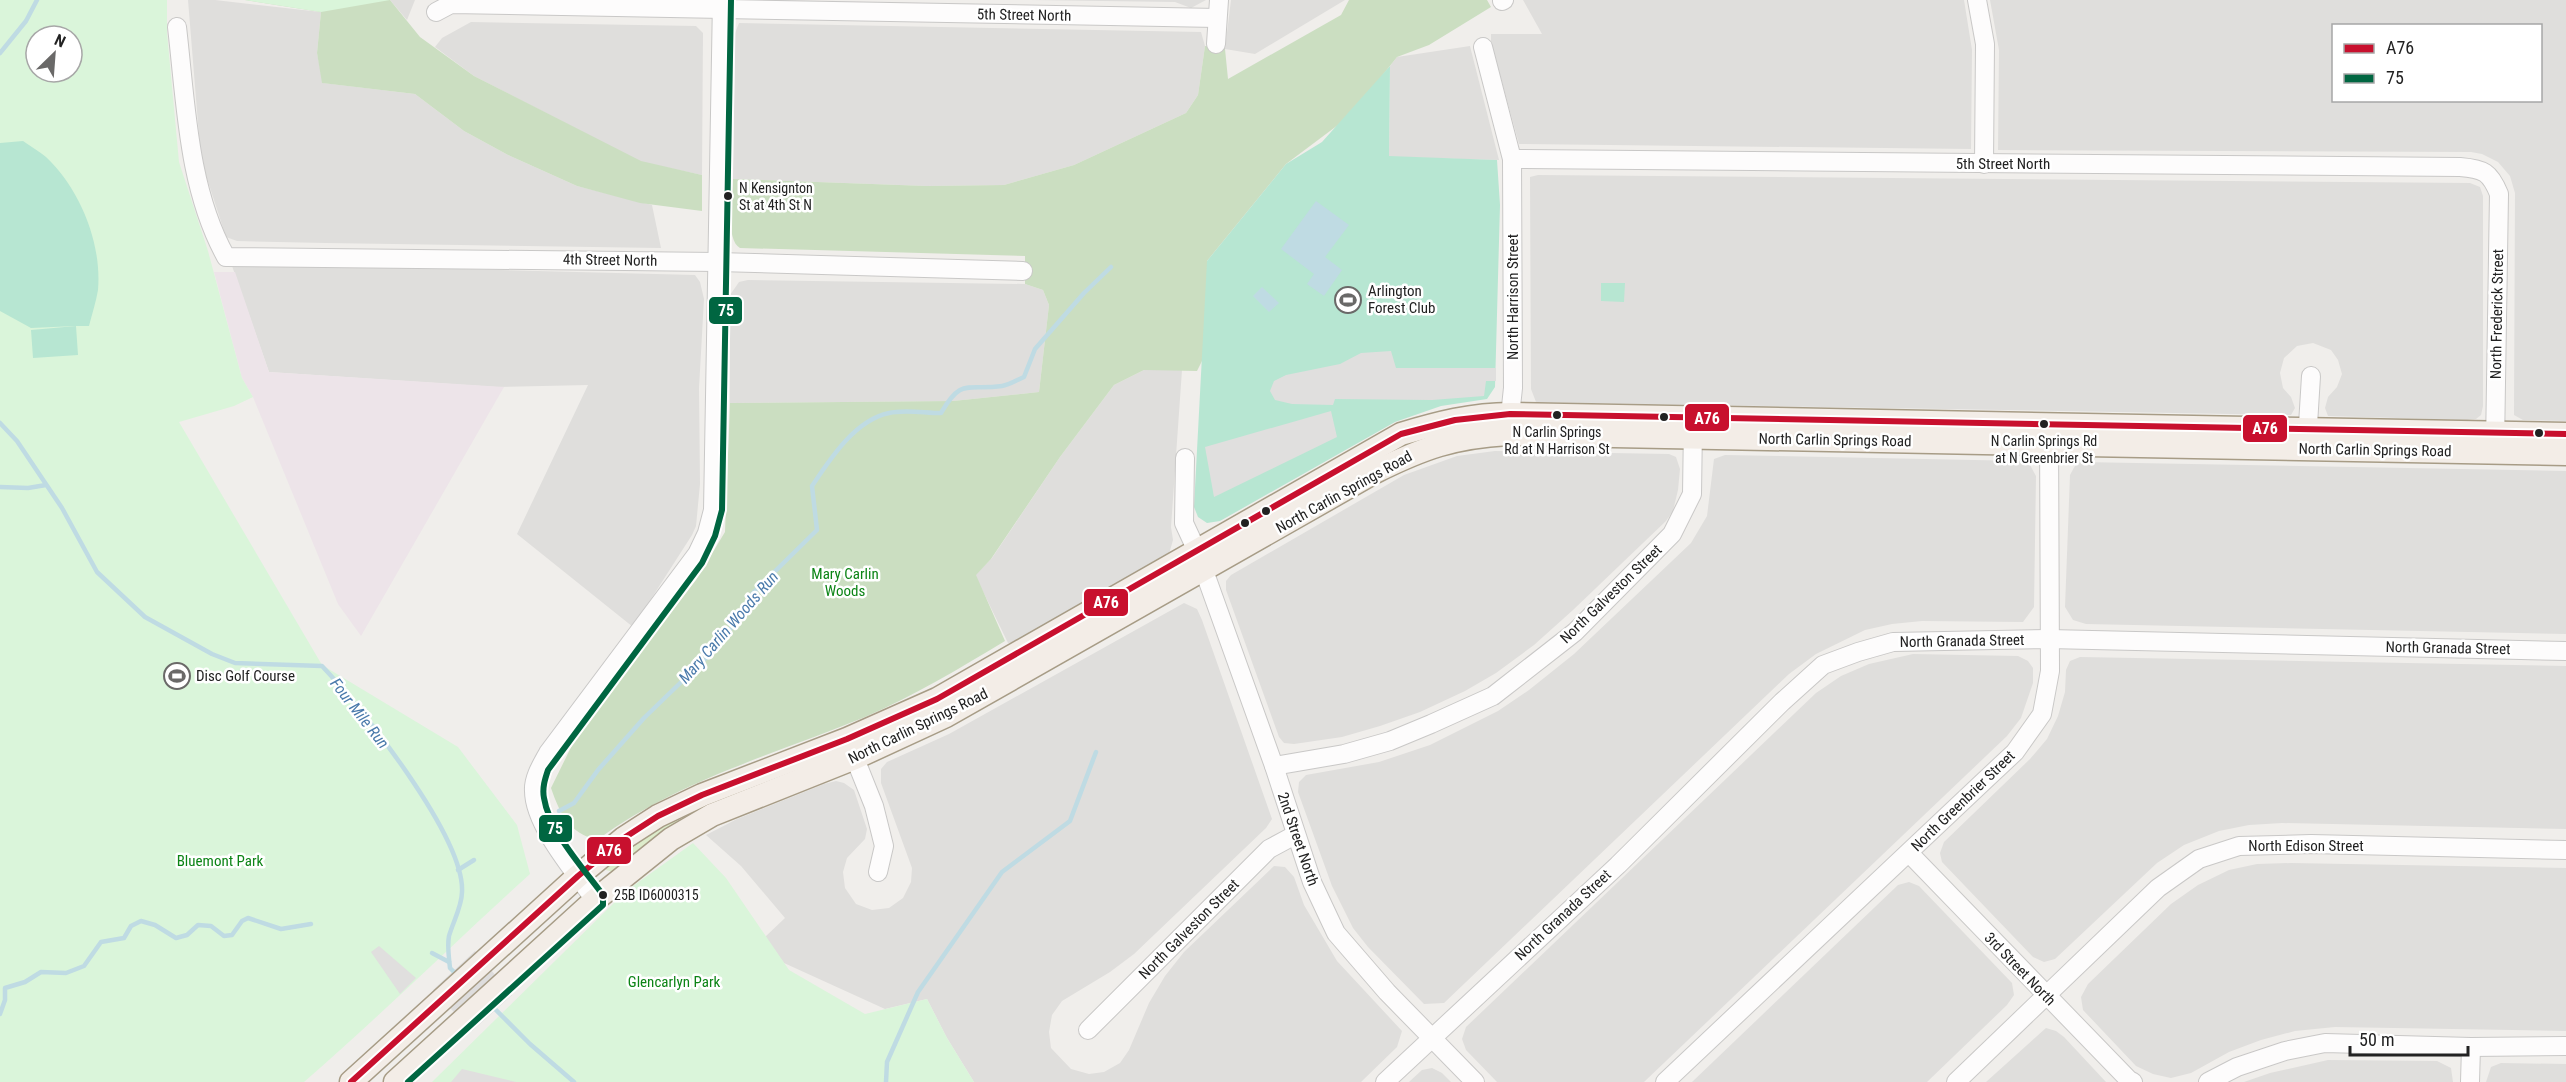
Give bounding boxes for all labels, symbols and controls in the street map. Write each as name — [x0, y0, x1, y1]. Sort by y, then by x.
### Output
street label: 5th Street North — [977, 5, 1071, 25]
north arrow — [24, 24, 84, 84]
legend — [2332, 24, 2542, 102]
text: N — [52, 30, 69, 52]
text: A76 — [2386, 37, 2414, 58]
text: 75 — [2386, 67, 2404, 88]
street label: 5th Street North — [1956, 155, 2050, 173]
place label: N Kensignton St at 4th St N — [739, 180, 813, 213]
marker: N Kensignton St at 4th St N — [722, 190, 734, 202]
street label: North Harrison Street — [1504, 234, 1522, 360]
street label: North Frederick Street — [2487, 249, 2507, 379]
street label: 4th Street North — [563, 250, 657, 270]
place label: Arlington Forest Club — [1368, 282, 1435, 317]
sports icon: Arlington Forest Club — [1333, 285, 1363, 315]
line badge: 75 — [708, 296, 743, 325]
text: 75 — [718, 301, 734, 320]
line badge: A76 — [1684, 403, 1730, 432]
marker: N Carlin Springs Rd at N Harrison St — [1551, 409, 1563, 421]
text: A76 — [1694, 409, 1720, 428]
unlabelled marker — [1658, 411, 1670, 423]
line badge: A76 — [2242, 414, 2288, 443]
marker: N Carlin Springs Rd at N Greenbrier St — [2038, 418, 2050, 430]
text: A76 — [2252, 419, 2278, 438]
place label: N Carlin Springs Rd at N Harrison St — [1504, 424, 1610, 457]
unlabelled marker — [2533, 427, 2545, 439]
street label: North Carlin Springs Road — [1758, 430, 1912, 450]
place label: N Carlin Springs Rd at N Greenbrier St — [1991, 433, 2097, 466]
street label: North Carlin Springs Road — [2298, 440, 2452, 460]
street label: North Carlin Springs Road — [1273, 447, 1415, 537]
unlabelled marker — [1260, 505, 1272, 517]
unlabelled marker — [1239, 517, 1251, 529]
street label: North Galveston Street — [1556, 541, 1666, 647]
park label: Mary Carlin Woods — [811, 565, 879, 600]
water label: Mary Carlin Woods Run — [675, 567, 782, 687]
line badge: A76 — [1083, 588, 1129, 617]
text: A76 — [1093, 593, 1119, 612]
street label: North Granada Street — [1899, 631, 2025, 651]
street label: North Granada Street — [2385, 638, 2511, 658]
sports icon: Disc Golf Course — [162, 661, 192, 691]
place label: Disc Golf Course — [196, 667, 295, 685]
water label: Four Mile Run — [326, 674, 393, 752]
street label: North Carlin Springs Road — [845, 684, 991, 768]
street label: North Greenbrier Street — [1907, 747, 2019, 855]
street label: 2nd Street North — [1274, 790, 1322, 888]
line badge: 75 — [538, 814, 573, 843]
text: 75 — [547, 819, 563, 838]
line badge: A76 — [586, 836, 632, 865]
street label: North Edison Street — [2248, 837, 2364, 855]
text: A76 — [596, 841, 622, 860]
park label: Bluemont Park — [177, 852, 264, 870]
street label: North Granada Street — [1511, 866, 1615, 964]
street label: North Galveston Street — [1135, 875, 1243, 983]
place label: 25B ID6000315 — [614, 887, 699, 903]
marker: 25B ID6000315 — [597, 889, 609, 901]
street label: 3rd Street North — [1981, 929, 2059, 1009]
park label: Glencarlyn Park — [628, 973, 720, 991]
scale bar — [2350, 1019, 2468, 1057]
text: 50 m — [2359, 1029, 2394, 1050]

